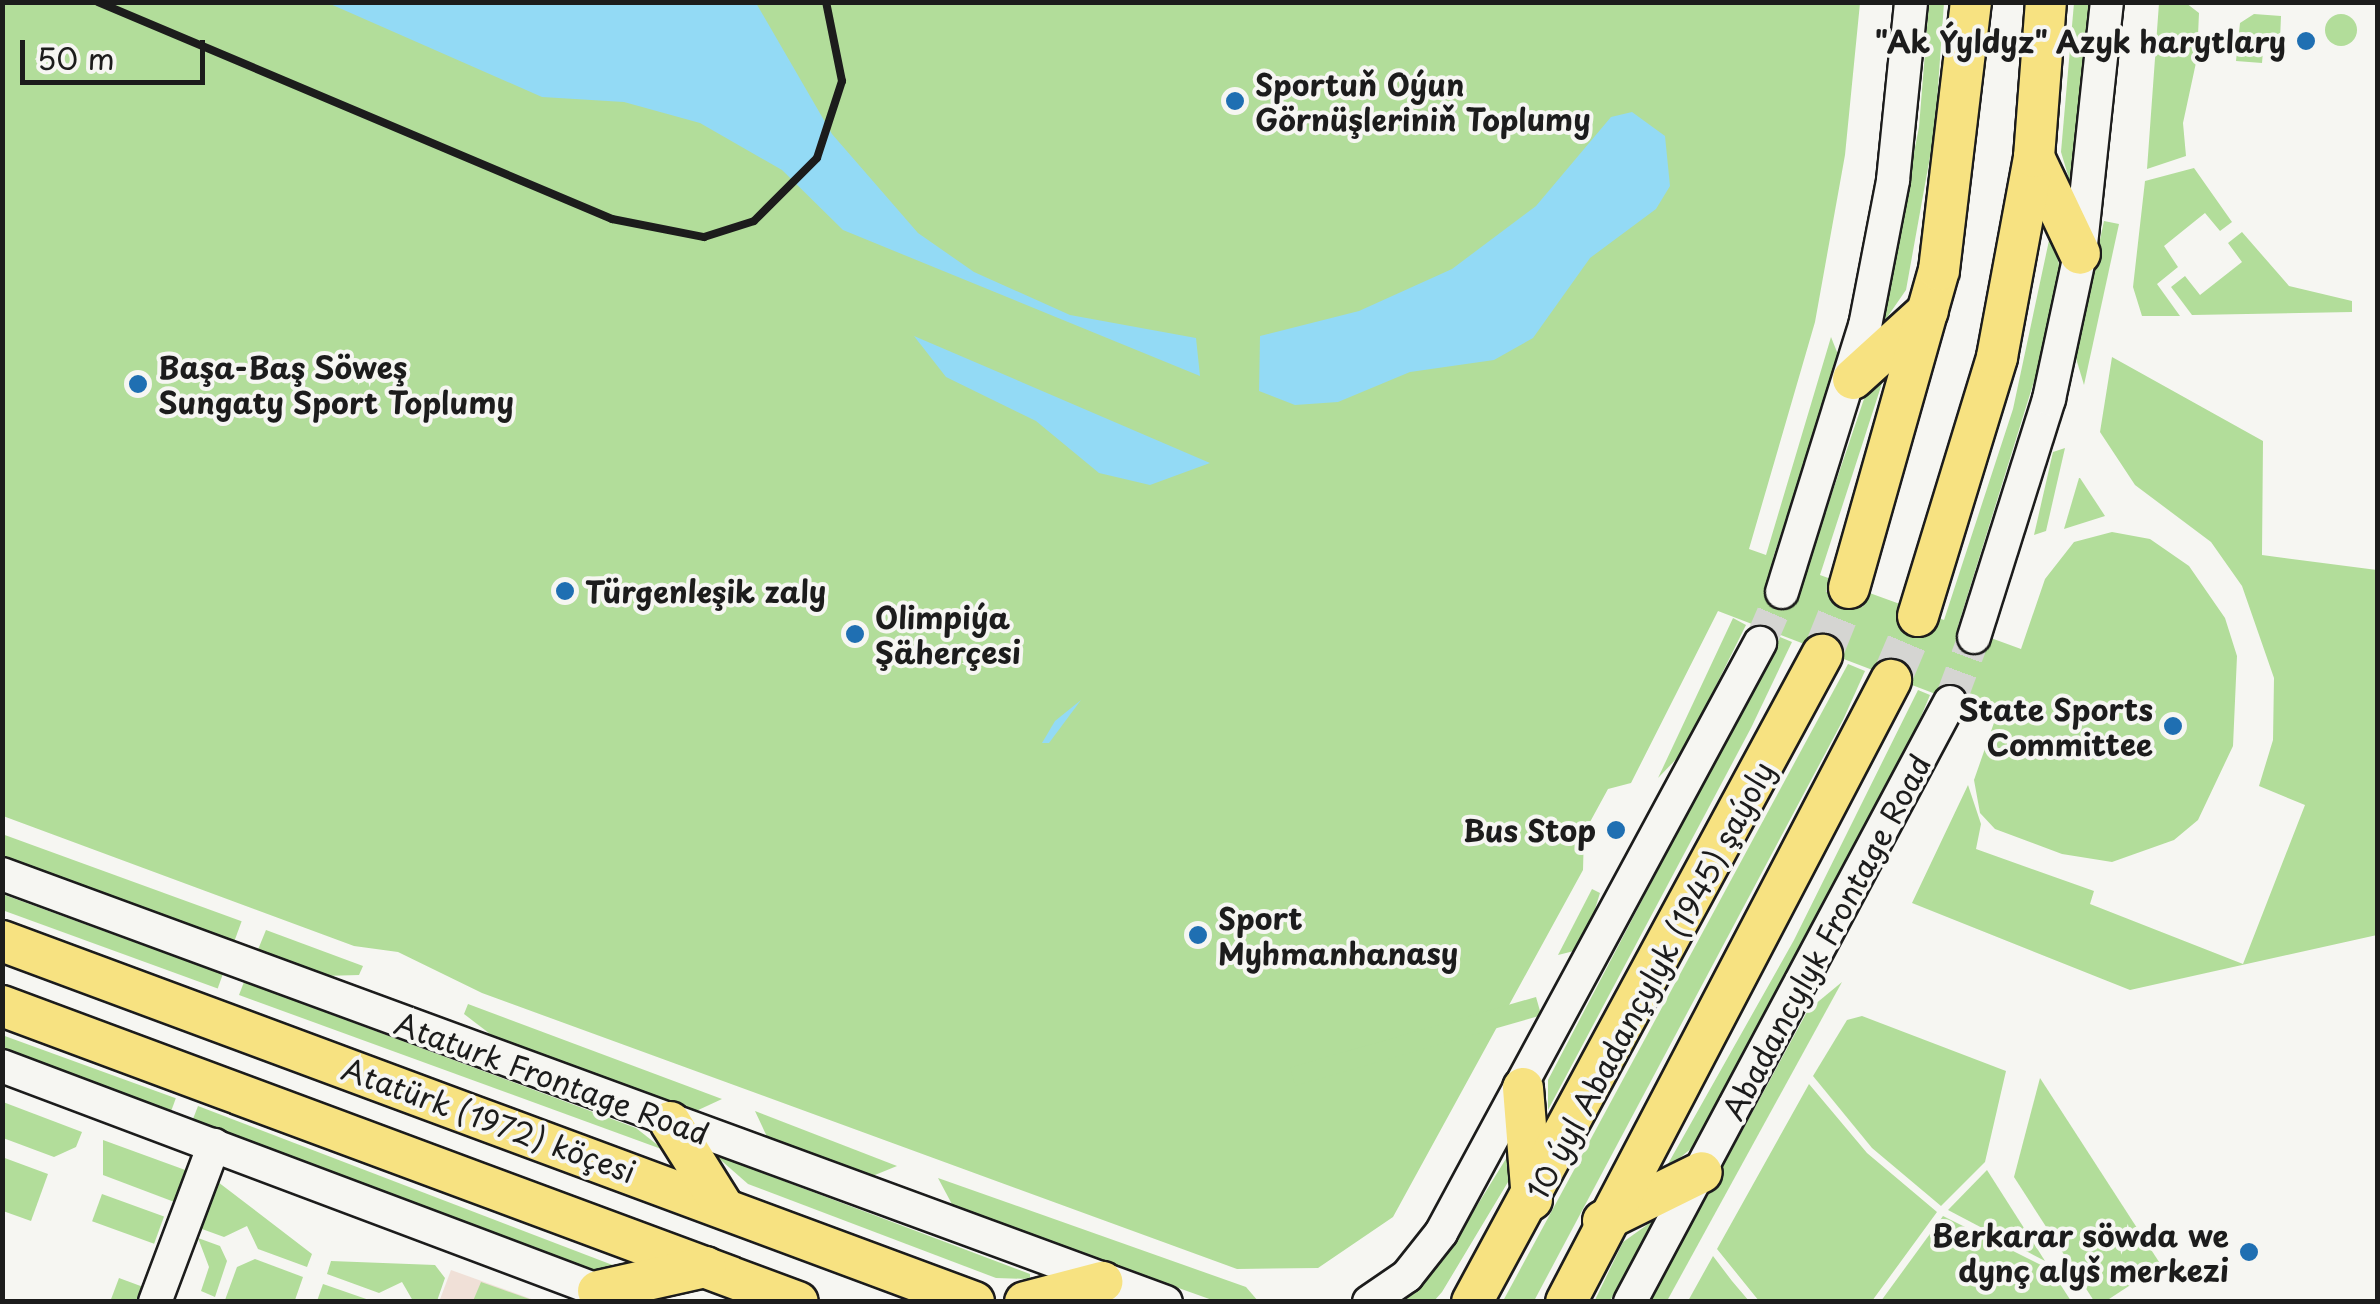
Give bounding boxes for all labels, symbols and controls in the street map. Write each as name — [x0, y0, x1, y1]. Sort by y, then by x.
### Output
scale bar — [25, 20, 210, 82]
place label: "Ak Ýyldyz" Azyk harytlary — [1867, 23, 2286, 59]
marker: "Ak Ýyldyz" Azyk harytlary — [2295, 30, 2317, 52]
text: 50 m — [37, 35, 115, 80]
place label: Sportuň Oýun Görnüşleriniň Toplumy — [1255, 66, 1592, 136]
marker: Sportuň Oýun Görnüşleriniň Toplumy — [1224, 90, 1246, 112]
place label: Başa-Baş Söweş Sungaty Sport Toplumy — [158, 349, 513, 420]
marker: Başa-Baş Söweş Sungaty Sport Toplumy — [127, 373, 149, 395]
place label: Türgenleşik zaly — [585, 573, 827, 609]
marker: Türgenleşik zaly — [554, 580, 576, 602]
place label: Olimpiýa Şäherçesi — [875, 599, 1021, 670]
marker: Olimpiýa Şäherçesi — [844, 623, 866, 645]
place label: State Sports Committee — [1959, 691, 2153, 762]
marker: State Sports Committee — [2162, 715, 2184, 737]
street label: Abadancylyk Frontage Road — [1713, 747, 1939, 1127]
street label: 10 ýyl Abadançylyk (1945) şaýoly — [1518, 753, 1782, 1207]
place label: Bus Stop — [1465, 812, 1596, 848]
marker: Bus Stop — [1605, 819, 1627, 841]
place label: Sport Myhmanhanasy — [1218, 900, 1458, 970]
marker: Sport Myhmanhanasy — [1187, 924, 1209, 946]
street label: Ataturk Frontage Road — [388, 1004, 716, 1152]
street label: Atatürk (1972) köçesi — [336, 1050, 642, 1190]
place label: Berkarar söwda we dynç alyš merkezi — [1931, 1217, 2229, 1288]
marker: Berkarar söwda we dynç alyš merkezi — [2238, 1241, 2260, 1263]

